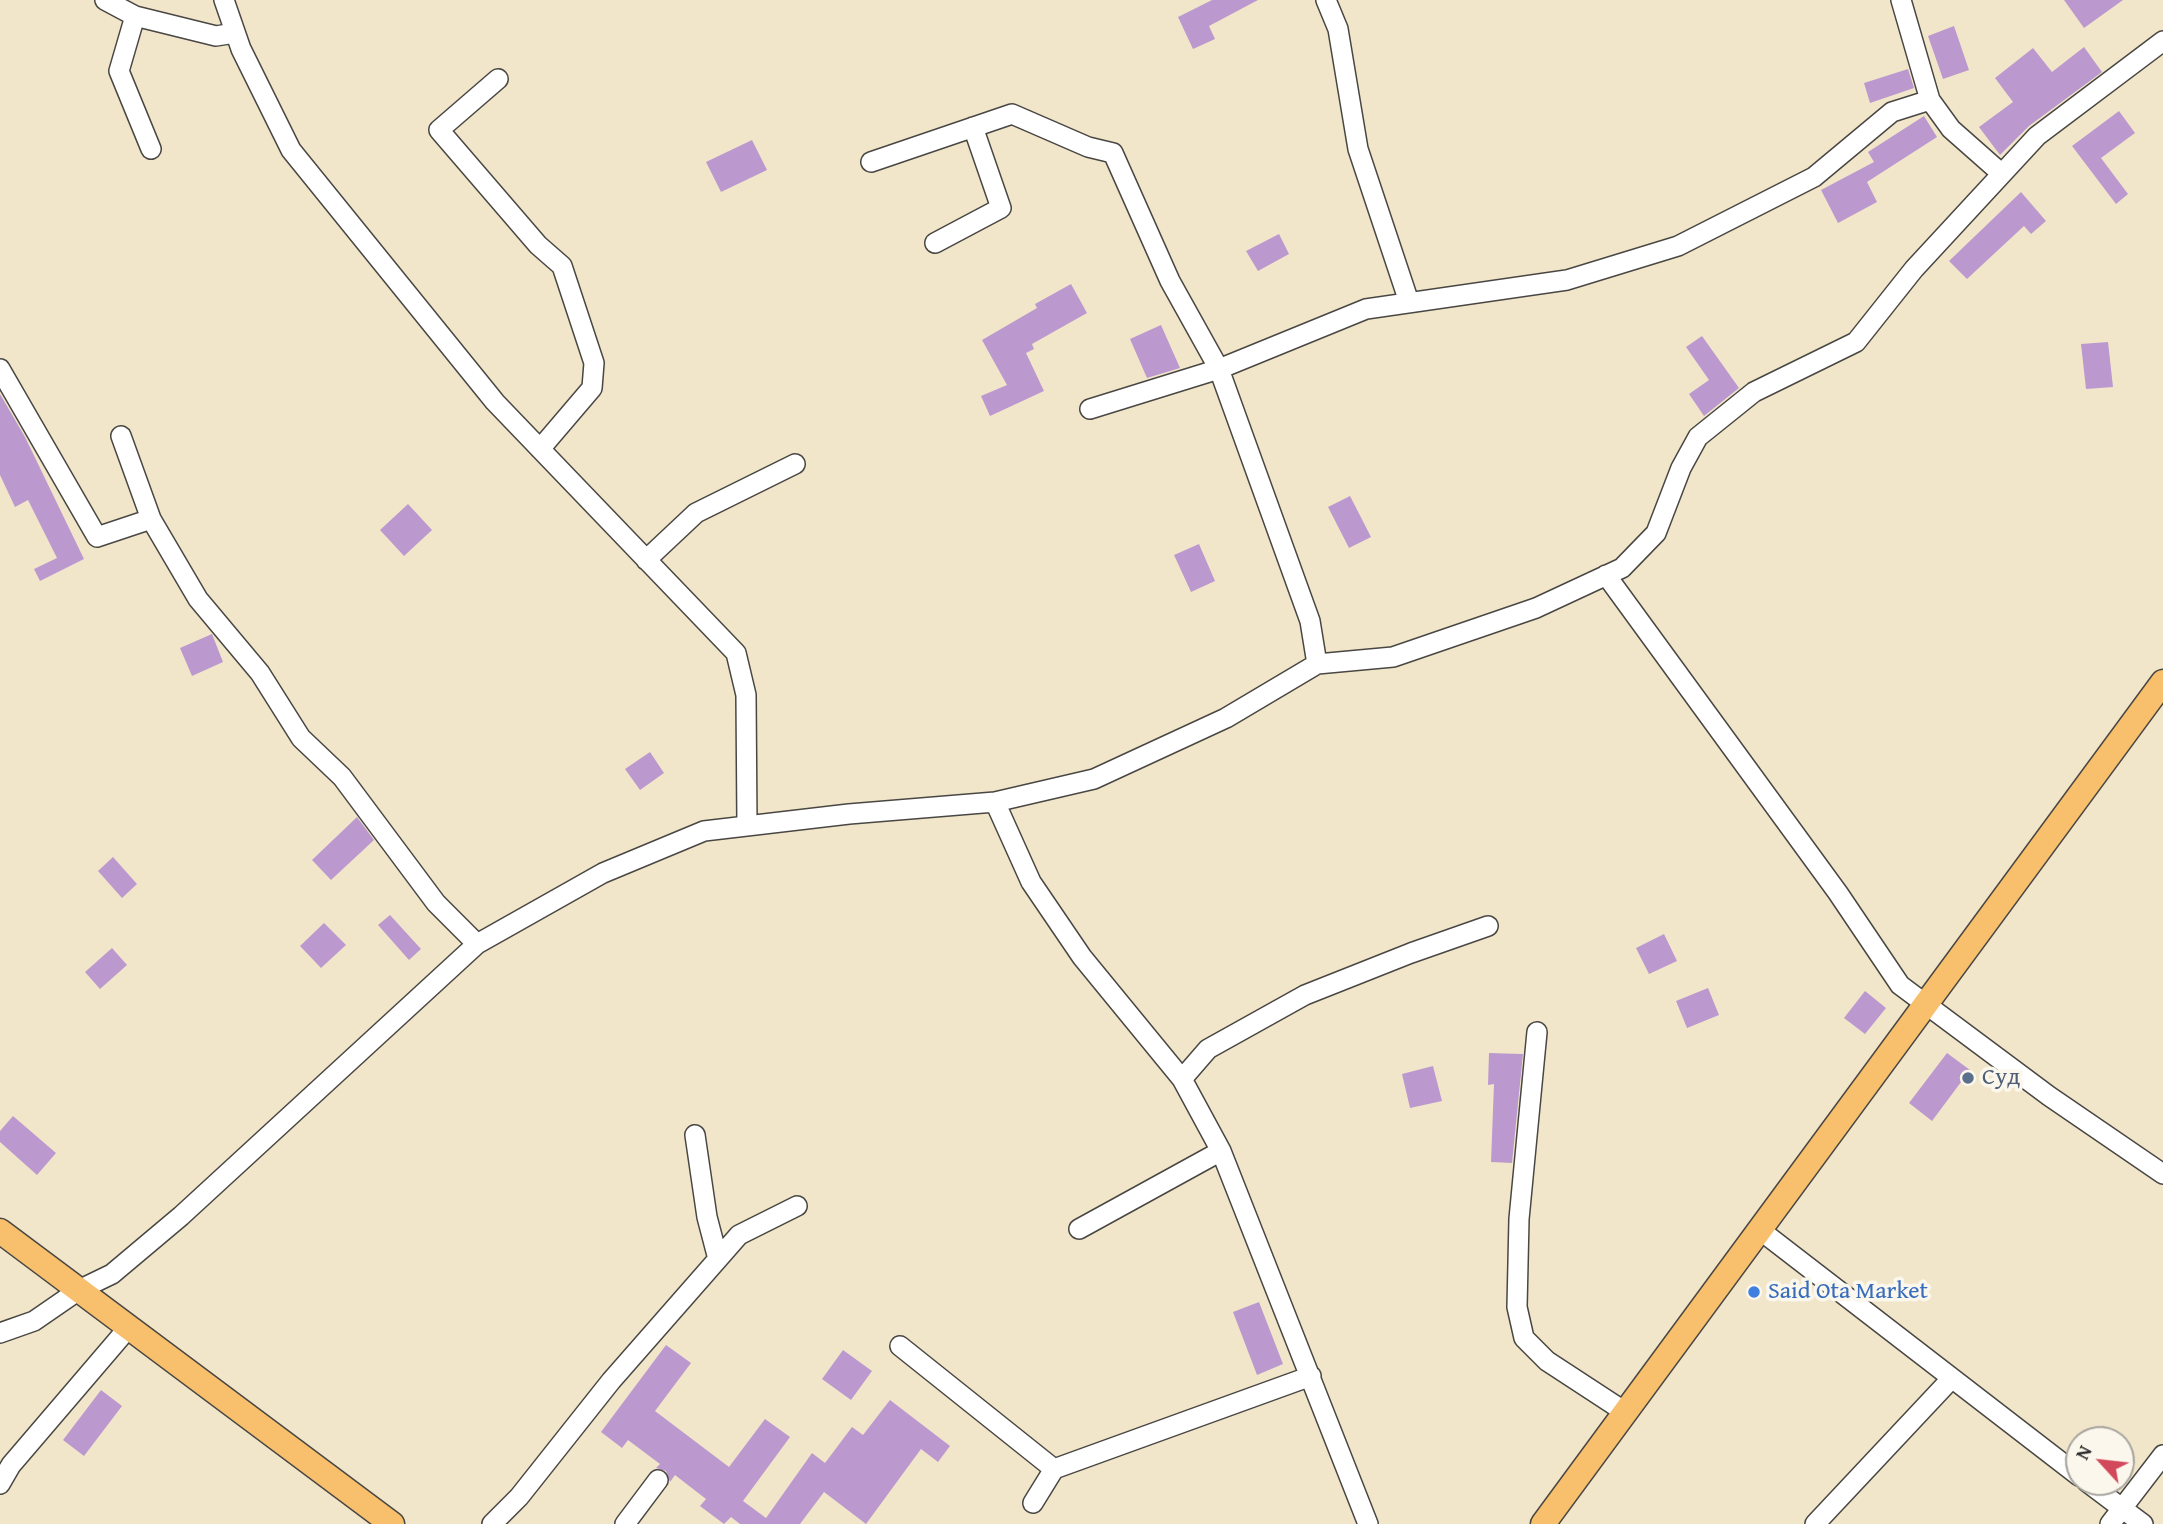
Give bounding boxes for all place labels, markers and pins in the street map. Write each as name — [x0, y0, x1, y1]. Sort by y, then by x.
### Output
place label: Суд — [1982, 1064, 2020, 1092]
marker: Суд — [1960, 1070, 1976, 1086]
place label: Said Ota Market — [1768, 1278, 1928, 1306]
marker: Said Ota Market — [1746, 1284, 1762, 1300]

